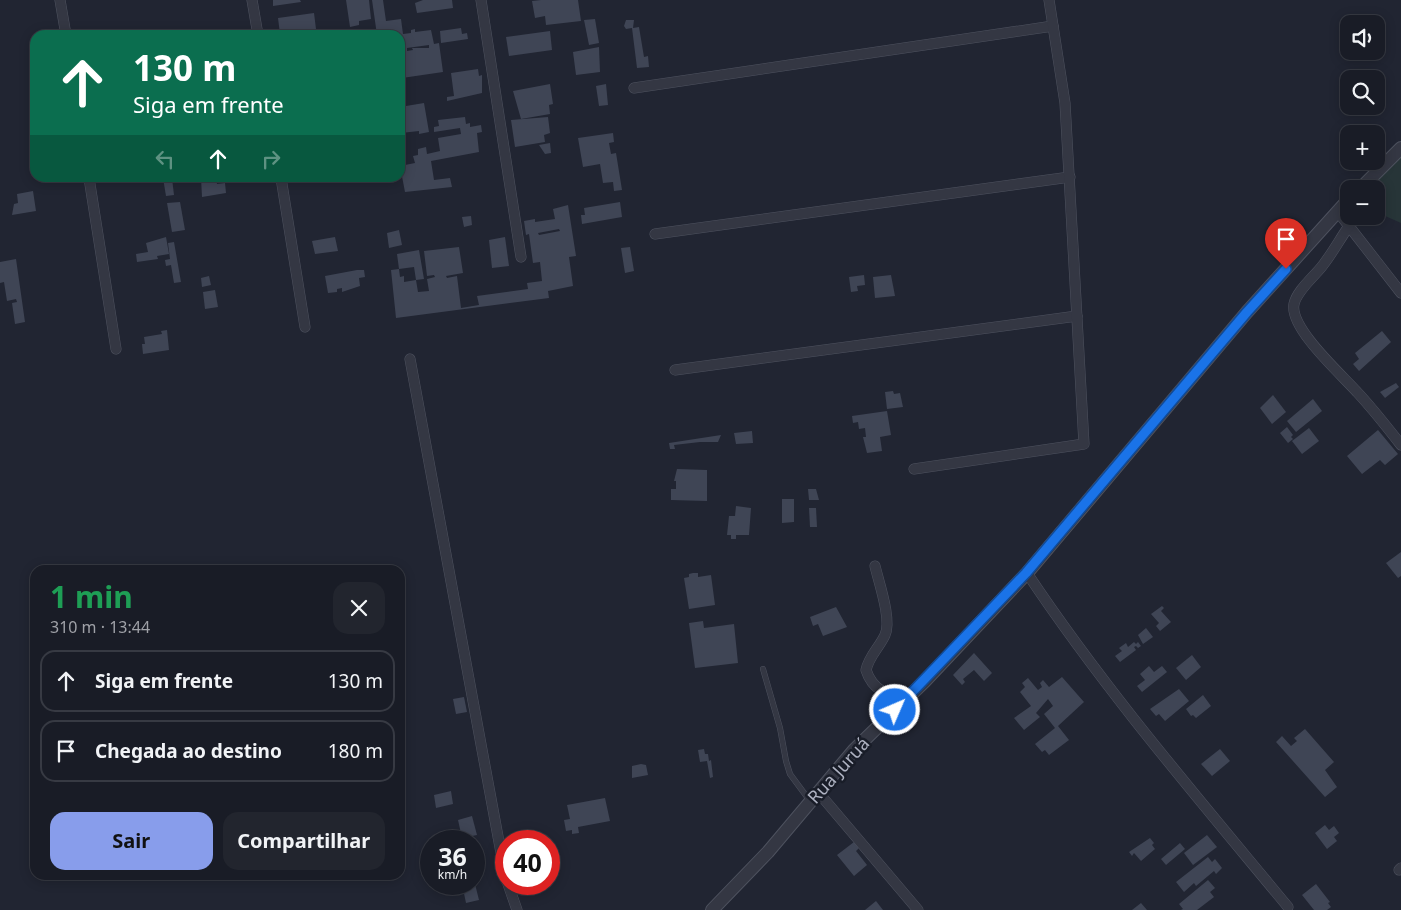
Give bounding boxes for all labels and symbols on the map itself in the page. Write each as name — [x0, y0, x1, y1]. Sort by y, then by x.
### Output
pin — [1265, 218, 1307, 269]
position arrow — [868, 683, 920, 735]
street label: Rua Juruá — [802, 732, 874, 808]
speed limit sign: 40 — [495, 830, 560, 895]

